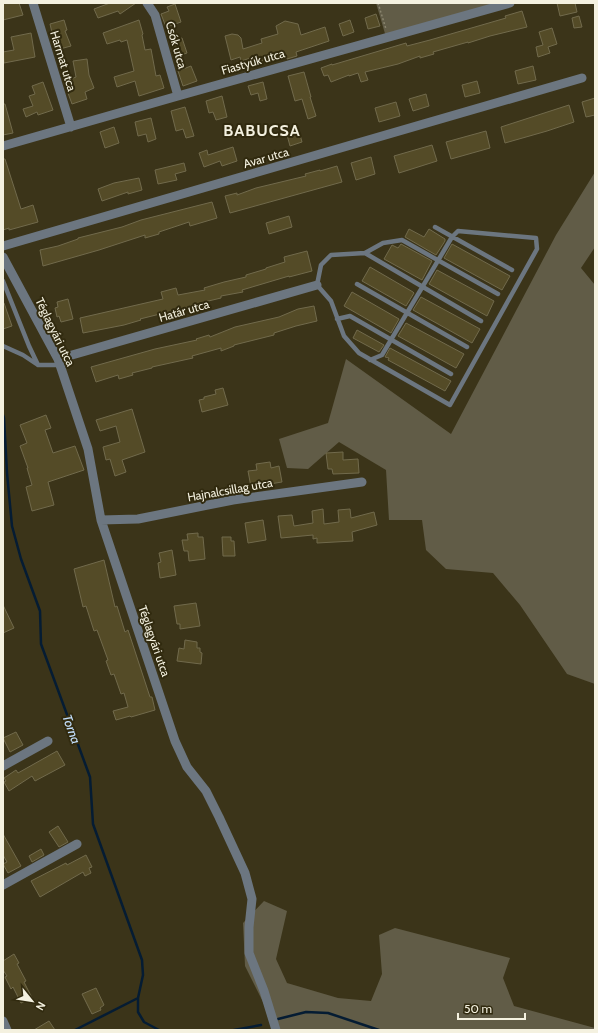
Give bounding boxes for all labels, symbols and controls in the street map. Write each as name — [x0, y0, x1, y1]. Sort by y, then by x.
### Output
street label: Csók utca — [163, 19, 190, 70]
street label: Harmat utca — [47, 29, 80, 93]
street label: Fiastyúk utca — [219, 45, 287, 78]
district label: BABUCSA — [223, 121, 301, 140]
street label: Avar utca — [241, 144, 291, 171]
street label: Téglagyári utca — [32, 295, 79, 369]
street label: Határ utca — [157, 296, 211, 325]
street label: Hajnalcsillag utca — [186, 475, 274, 504]
street label: Téglagyári utca — [135, 603, 174, 679]
water label: Torna — [59, 712, 85, 746]
north arrow — [12, 981, 52, 1021]
scale bar — [458, 995, 525, 1021]
text: N — [33, 999, 49, 1013]
text: 50 m — [464, 1001, 492, 1016]

